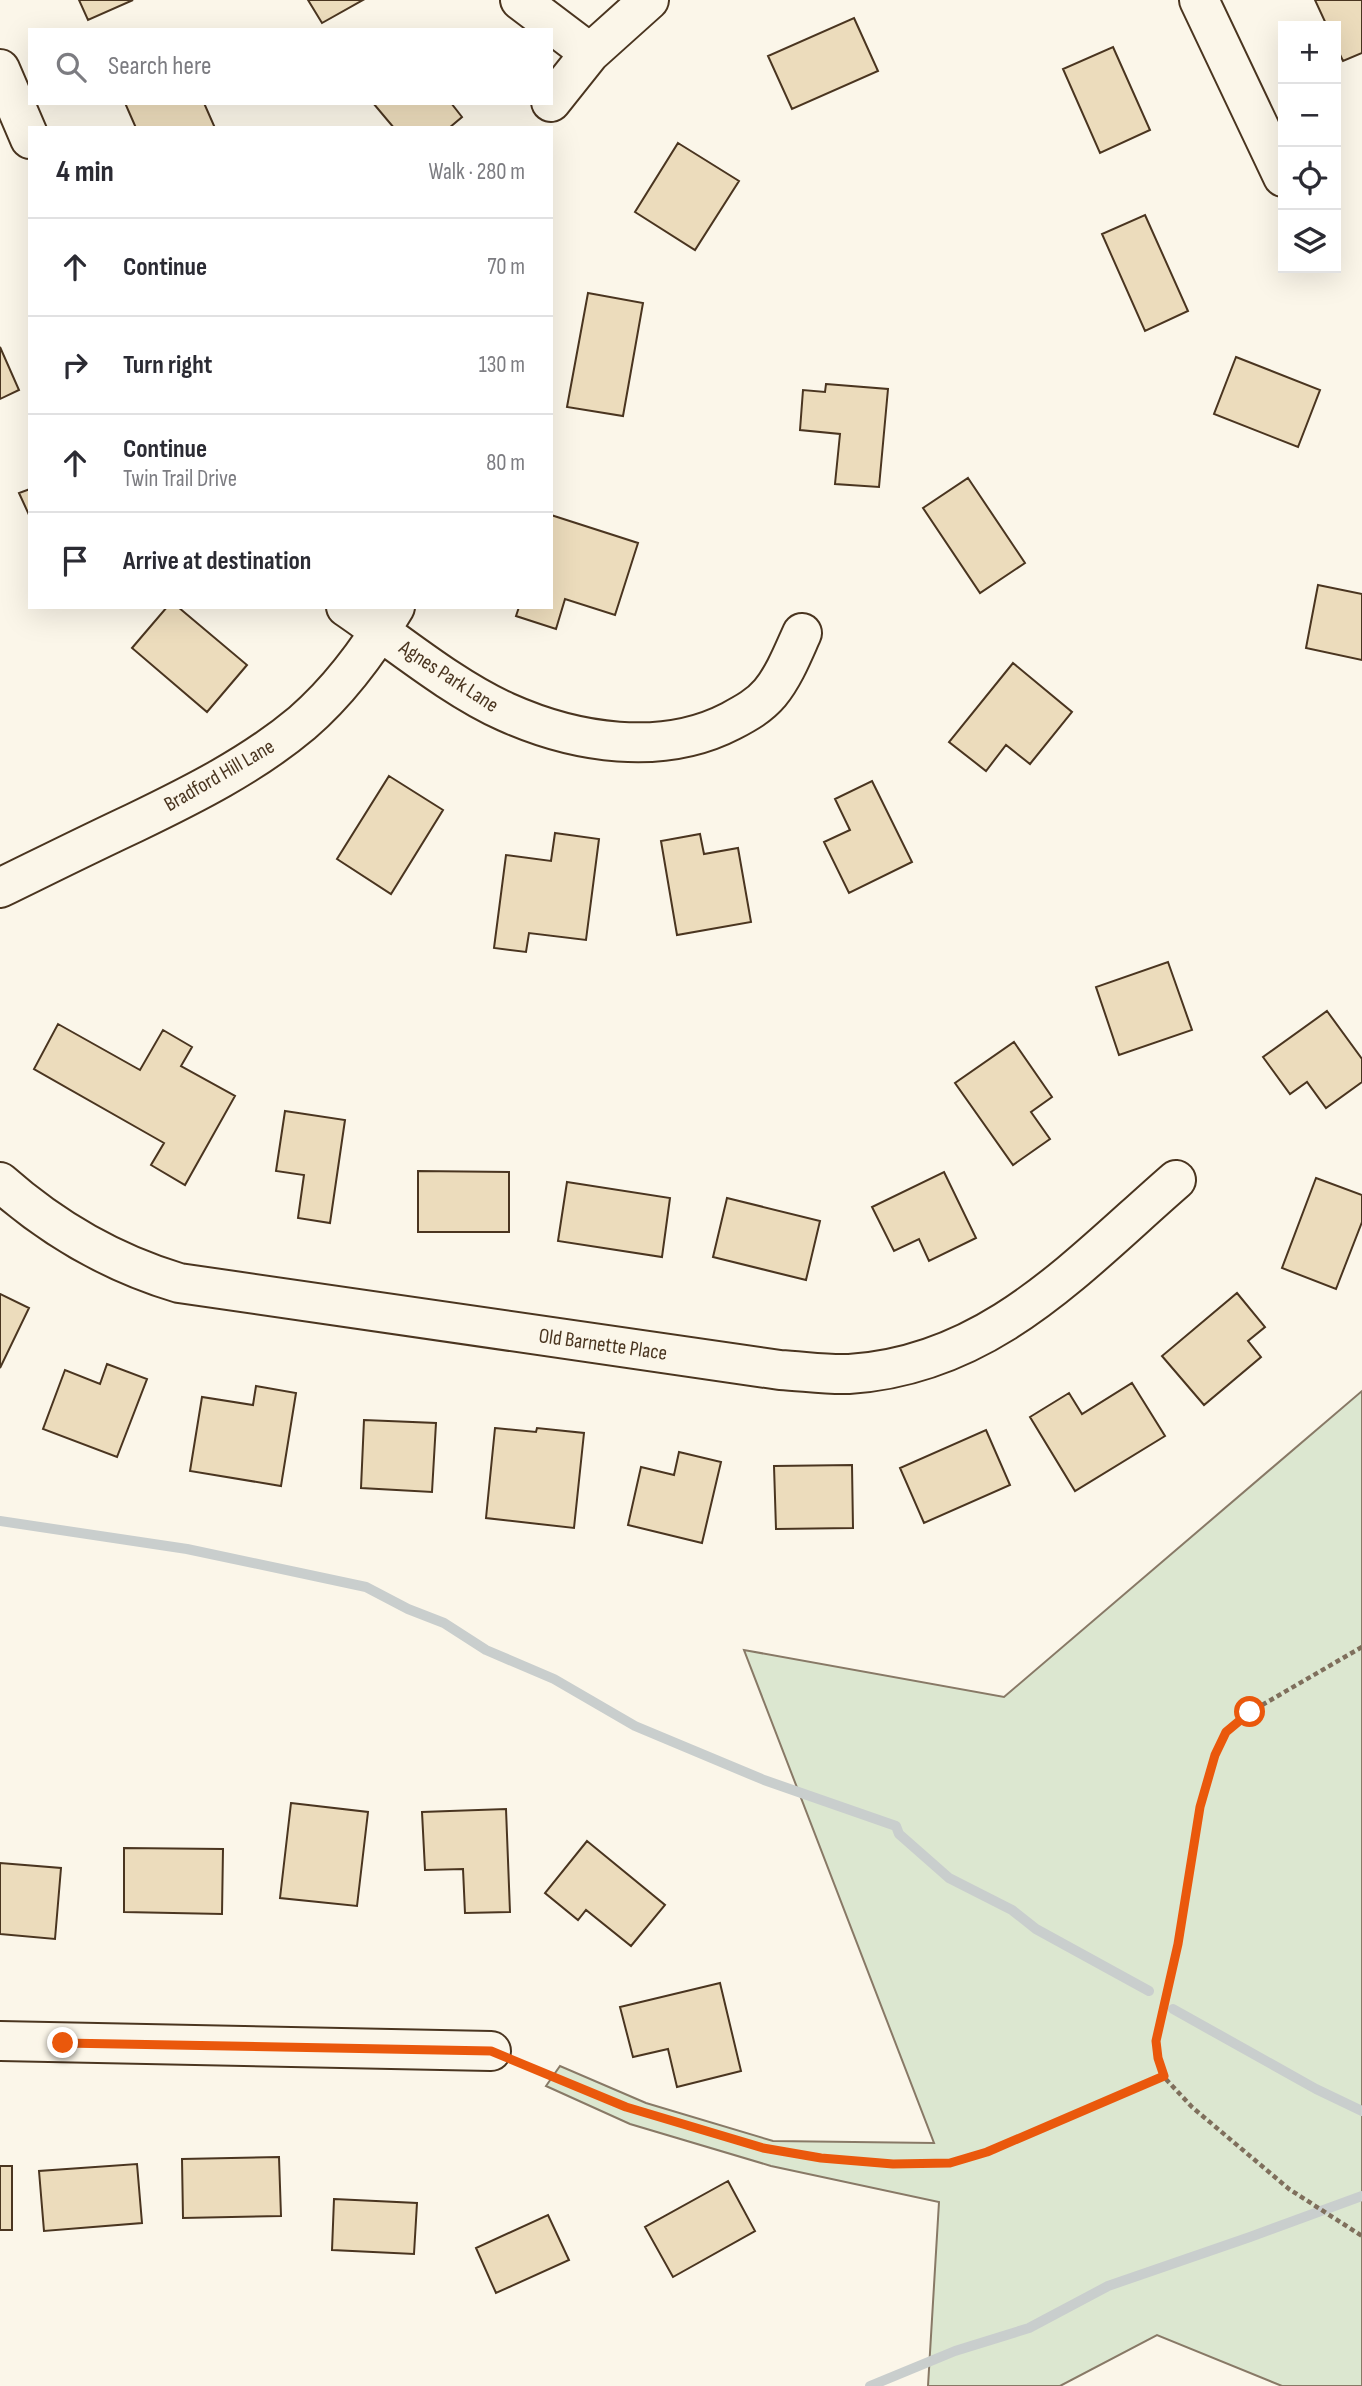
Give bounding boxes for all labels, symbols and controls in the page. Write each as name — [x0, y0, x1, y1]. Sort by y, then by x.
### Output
map controls — [1278, 21, 1341, 273]
button: + — [1278, 21, 1341, 84]
search box — [28, 28, 553, 105]
icon: search — [52, 48, 90, 86]
text: Search here — [108, 51, 211, 82]
button: − — [1278, 84, 1341, 147]
button: locate — [1278, 147, 1341, 210]
text: 4 min — [56, 154, 114, 190]
text: Walk · 280 m — [429, 158, 525, 186]
button: layers — [1278, 210, 1341, 273]
icon: ahead — [56, 248, 94, 286]
text: Continue — [123, 252, 207, 283]
text: 70 m — [487, 253, 525, 281]
icon: right — [56, 346, 94, 384]
text: Turn right — [123, 350, 212, 381]
text: 130 m — [479, 351, 525, 379]
text: Continue — [123, 434, 207, 465]
icon: ahead — [56, 444, 94, 482]
text: 80 m — [486, 449, 525, 477]
text: Twin Trail Drive — [123, 465, 237, 493]
icon: arrive — [56, 542, 94, 580]
text: Arrive at destination — [123, 546, 311, 577]
street label: Agnes Park Lane — [394, 635, 503, 718]
street label: Bradford Hill Lane — [160, 734, 279, 817]
street label: Old Barnette Place — [537, 1323, 669, 1366]
route start — [1234, 1696, 1265, 1727]
route end — [47, 2027, 78, 2058]

